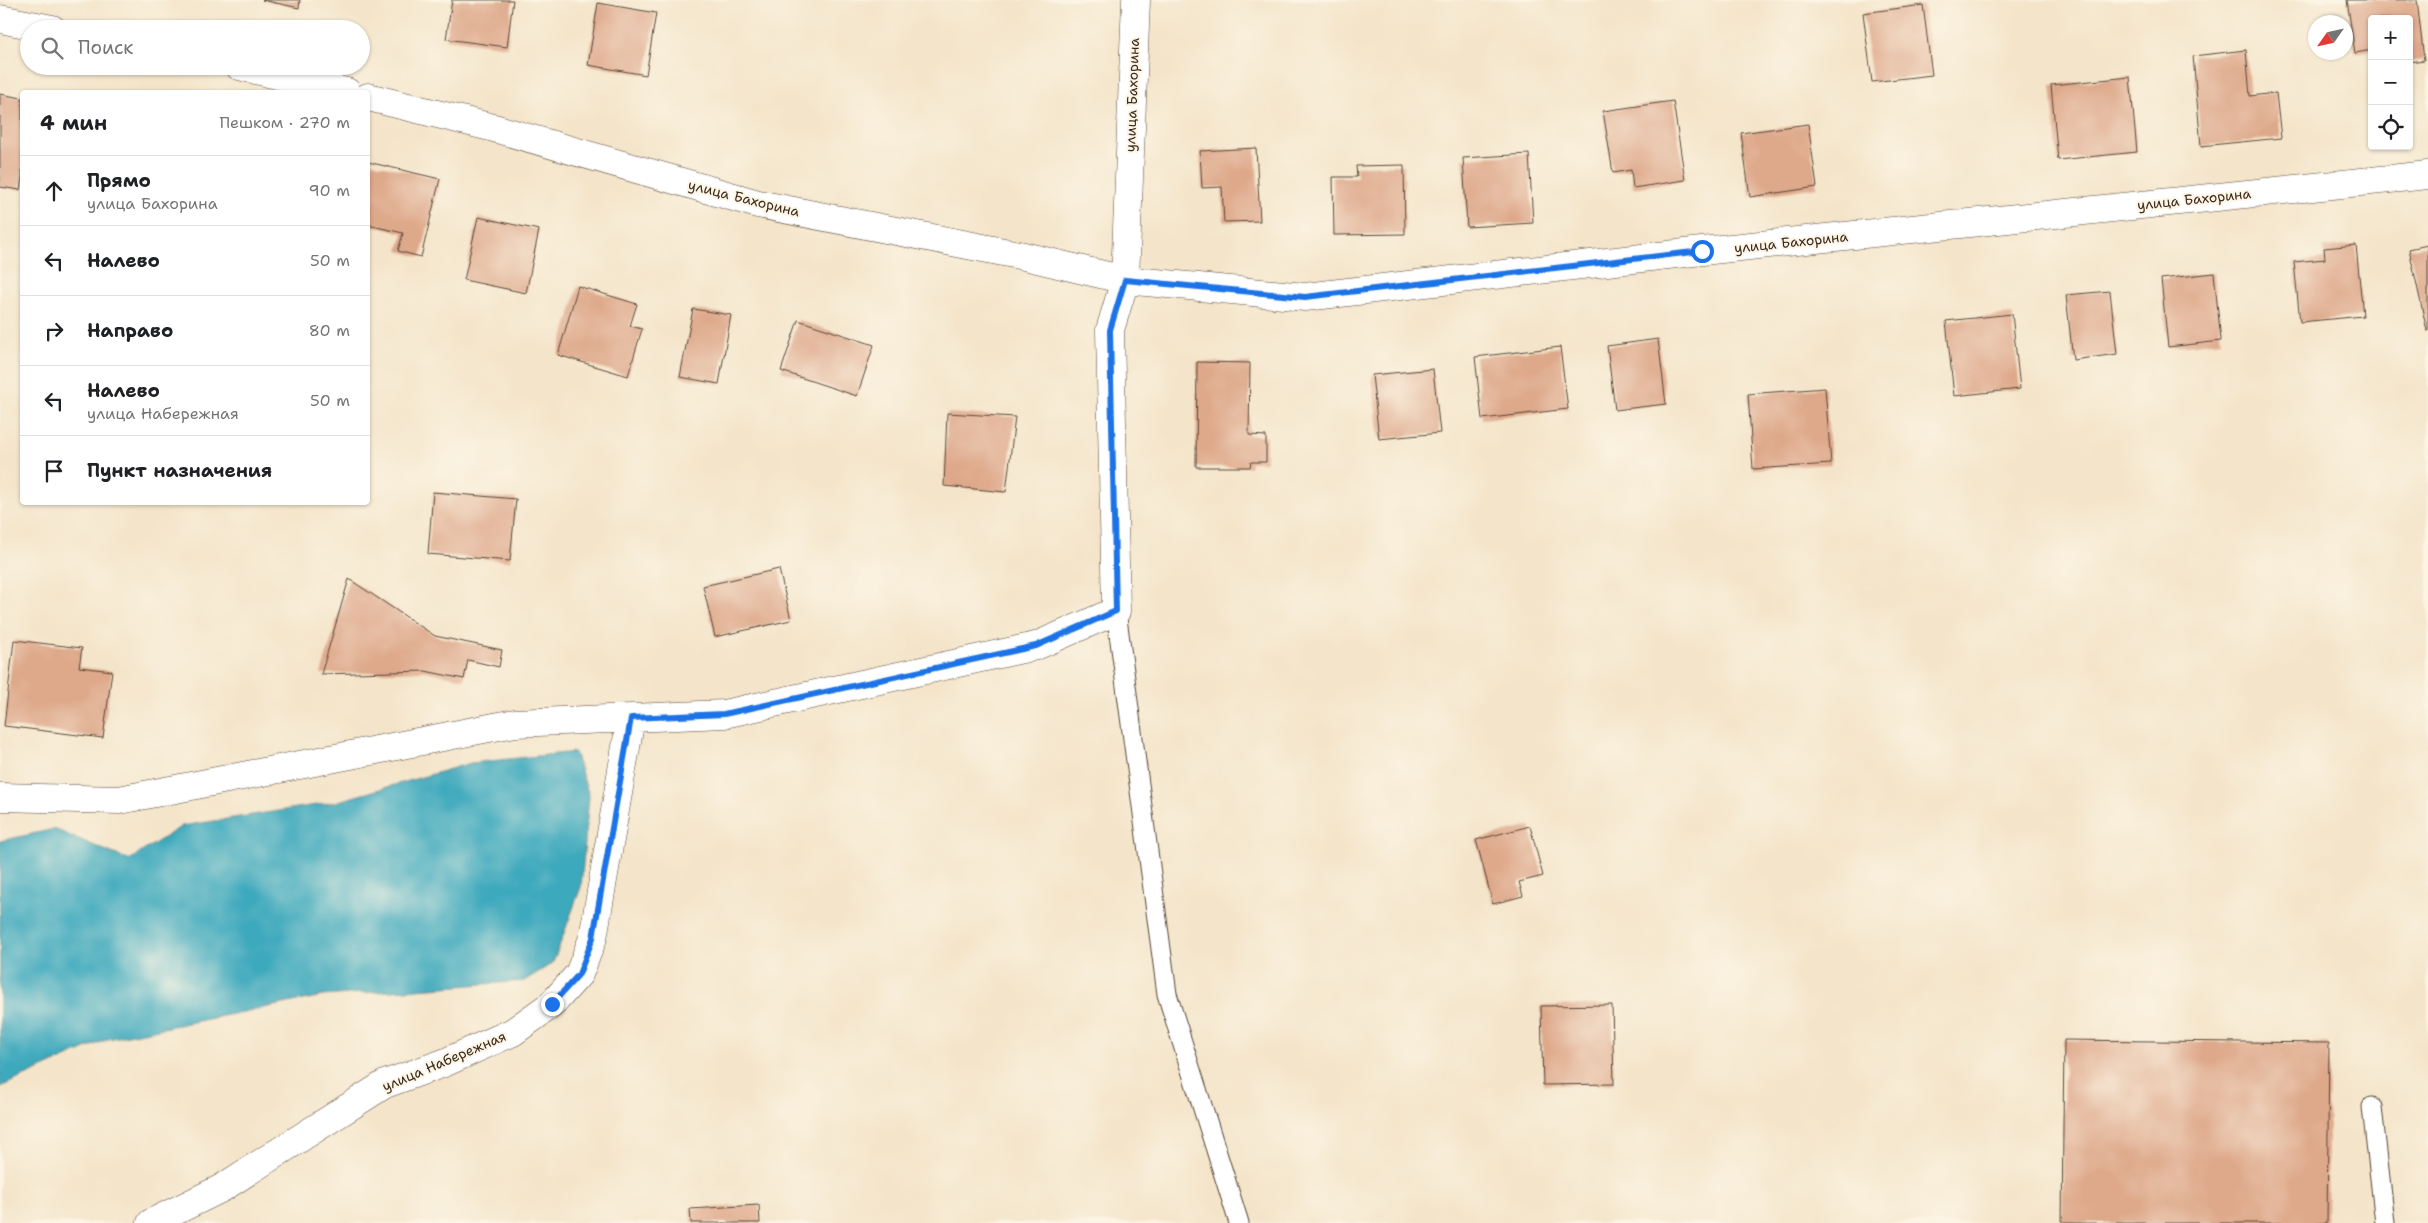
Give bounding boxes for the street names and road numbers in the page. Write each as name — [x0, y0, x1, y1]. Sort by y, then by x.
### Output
street label: улица Бахорина — [1121, 37, 1143, 152]
street label: улица Бахорина — [686, 175, 802, 221]
street label: улица Бахорина — [2136, 184, 2252, 214]
street label: улица Бахорина — [1733, 227, 1849, 257]
street label: улица Набережная — [379, 1027, 509, 1095]

